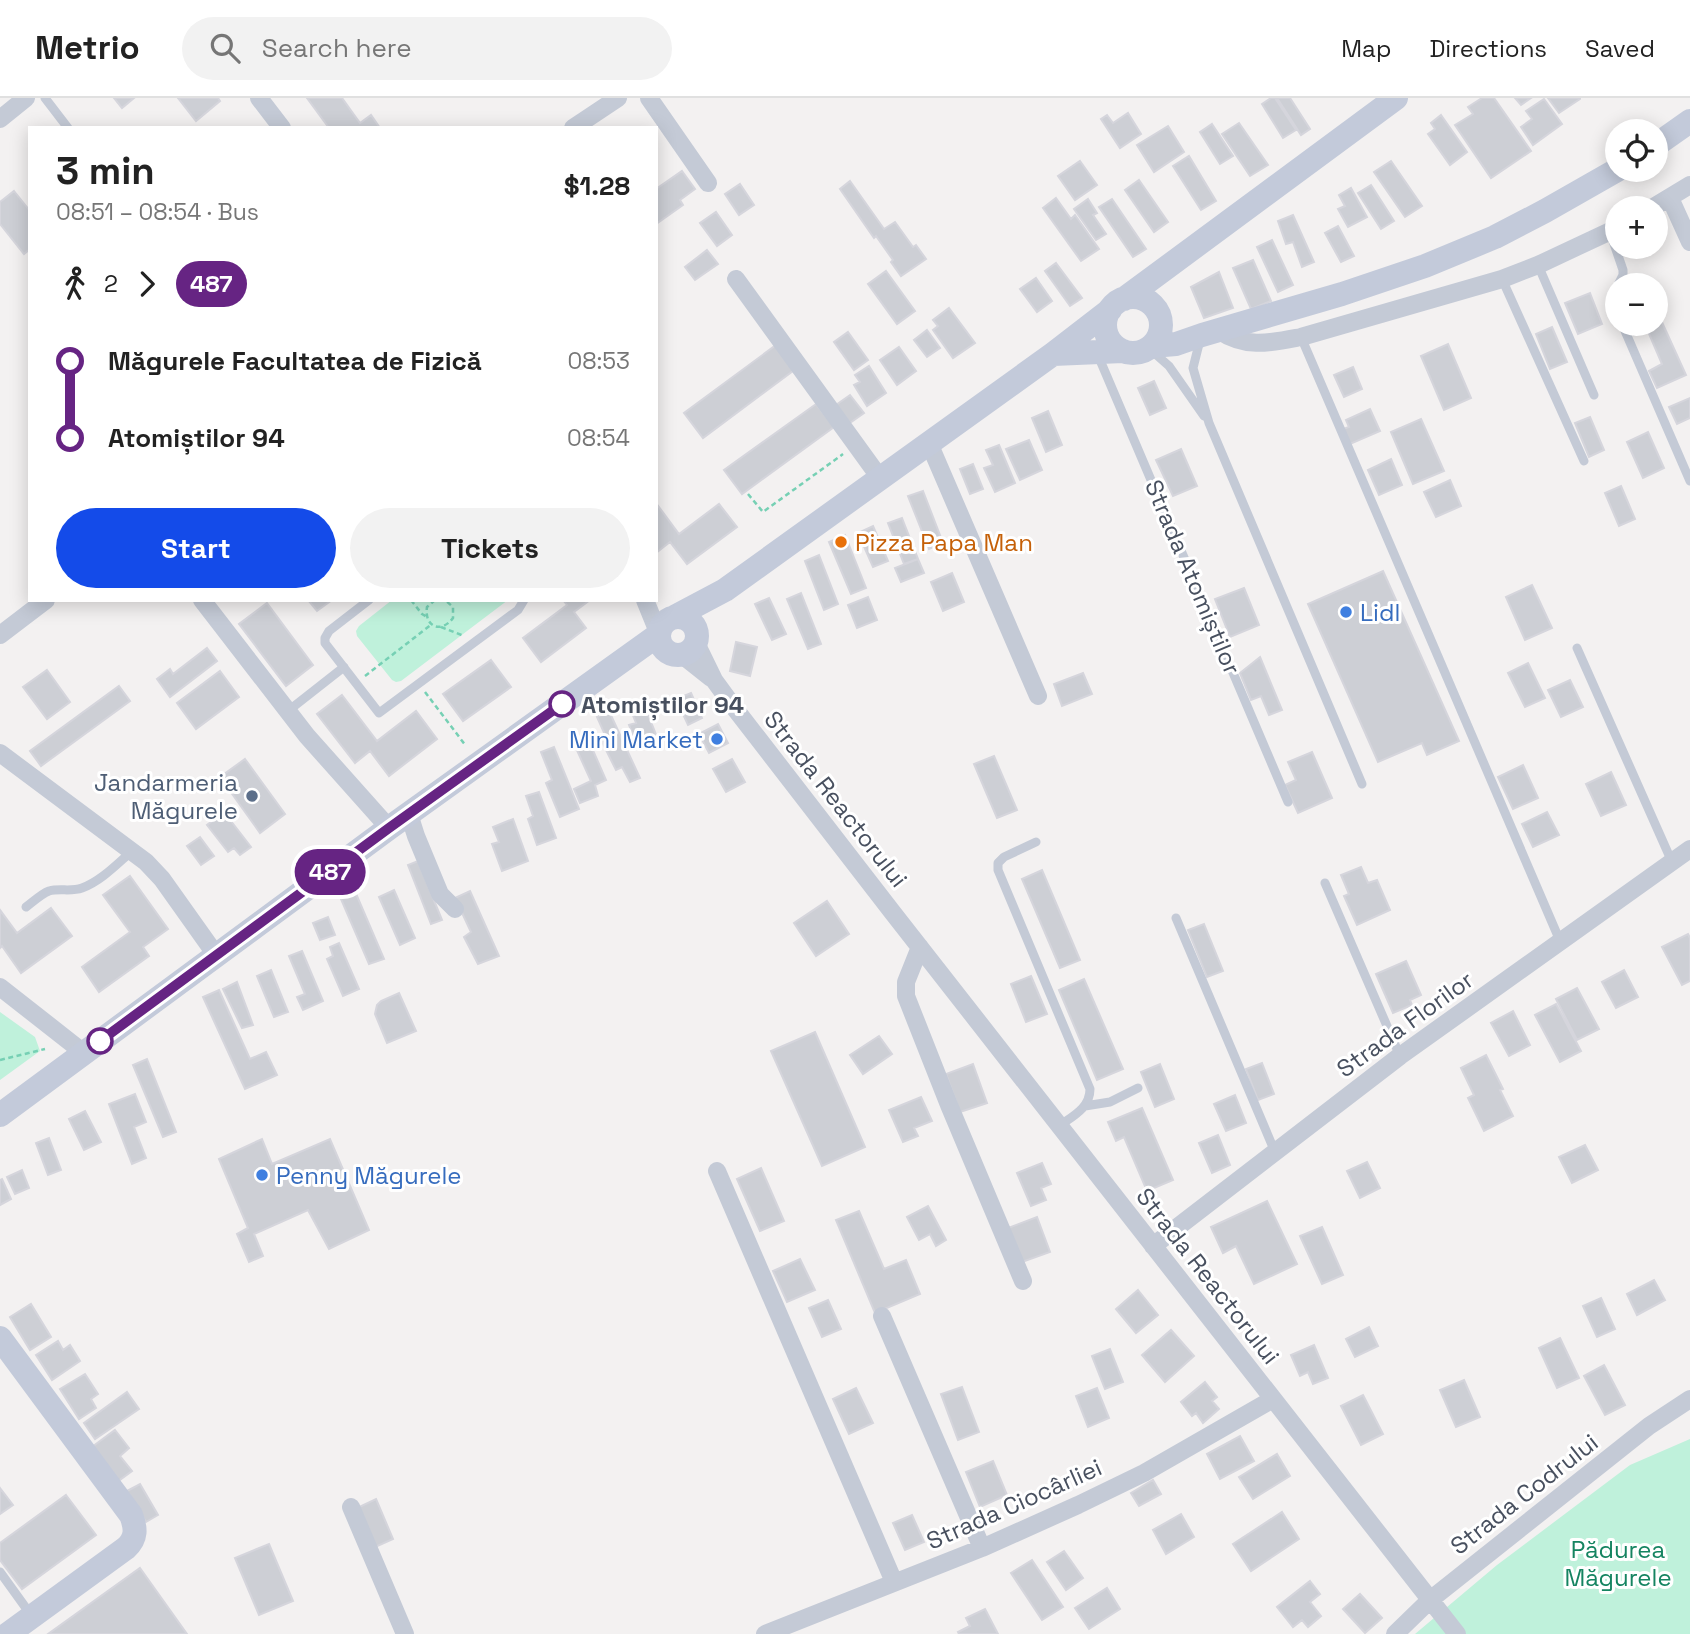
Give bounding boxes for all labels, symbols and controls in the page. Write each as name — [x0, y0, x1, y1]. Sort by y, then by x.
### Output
search box — [182, 17, 672, 80]
text: Metrio — [35, 27, 140, 69]
icon: search — [206, 29, 244, 67]
text: Search here — [262, 31, 412, 65]
text: Map — [1341, 33, 1391, 64]
text: Directions — [1429, 33, 1547, 64]
text: Saved — [1585, 33, 1655, 64]
map controls — [1605, 119, 1668, 336]
button: locate — [1605, 119, 1668, 182]
text: 3 min — [56, 147, 155, 195]
text: $1.28 — [564, 169, 630, 203]
button: + — [1605, 196, 1668, 259]
text: 08:51 – 08:54 · Bus — [56, 197, 259, 227]
icon: walk — [56, 265, 94, 303]
icon: forward — [128, 265, 166, 303]
text: 487 — [190, 268, 233, 299]
text: 2 — [104, 269, 118, 299]
button: − — [1605, 273, 1668, 336]
text: Măgurele Facultatea de Fizică — [108, 344, 482, 378]
text: 08:53 — [567, 346, 630, 376]
text: Atomiștilor 94 — [108, 421, 285, 455]
text: 08:54 — [567, 423, 630, 453]
street label: Strada Atomiștilor — [1138, 475, 1248, 679]
button: Start — [56, 508, 336, 588]
button: Tickets — [350, 508, 630, 588]
place label: Pizza Papa Man — [855, 527, 1033, 558]
marker: Pizza Papa Man — [833, 534, 849, 550]
place label: Lidl — [1360, 597, 1400, 628]
marker: Lidl — [1338, 604, 1354, 620]
place label: Atomiștilor 94 — [581, 689, 744, 721]
marker: Atomiștilor 94 — [549, 691, 575, 717]
street label: Strada Reactorului — [757, 704, 915, 894]
place label: Mini Market — [569, 724, 703, 755]
marker: Mini Market — [709, 731, 725, 747]
place label: Jandarmeria Măgurele — [94, 767, 238, 826]
marker: Jandarmeria Măgurele — [244, 788, 260, 804]
line badge: 487 — [290, 849, 370, 895]
text: 487 — [309, 856, 351, 887]
street label: Strada Florilor — [1330, 964, 1480, 1084]
unlabelled marker — [87, 1028, 113, 1054]
place label: Penny Măgurele — [276, 1160, 462, 1191]
marker: Penny Măgurele — [254, 1167, 270, 1183]
street label: Strada Reactorului — [1129, 1181, 1287, 1371]
street label: Strada Codrului — [1444, 1427, 1604, 1561]
street label: Strada Ciocârliei — [922, 1452, 1106, 1556]
park label: Pădurea Măgurele — [1564, 1534, 1672, 1593]

